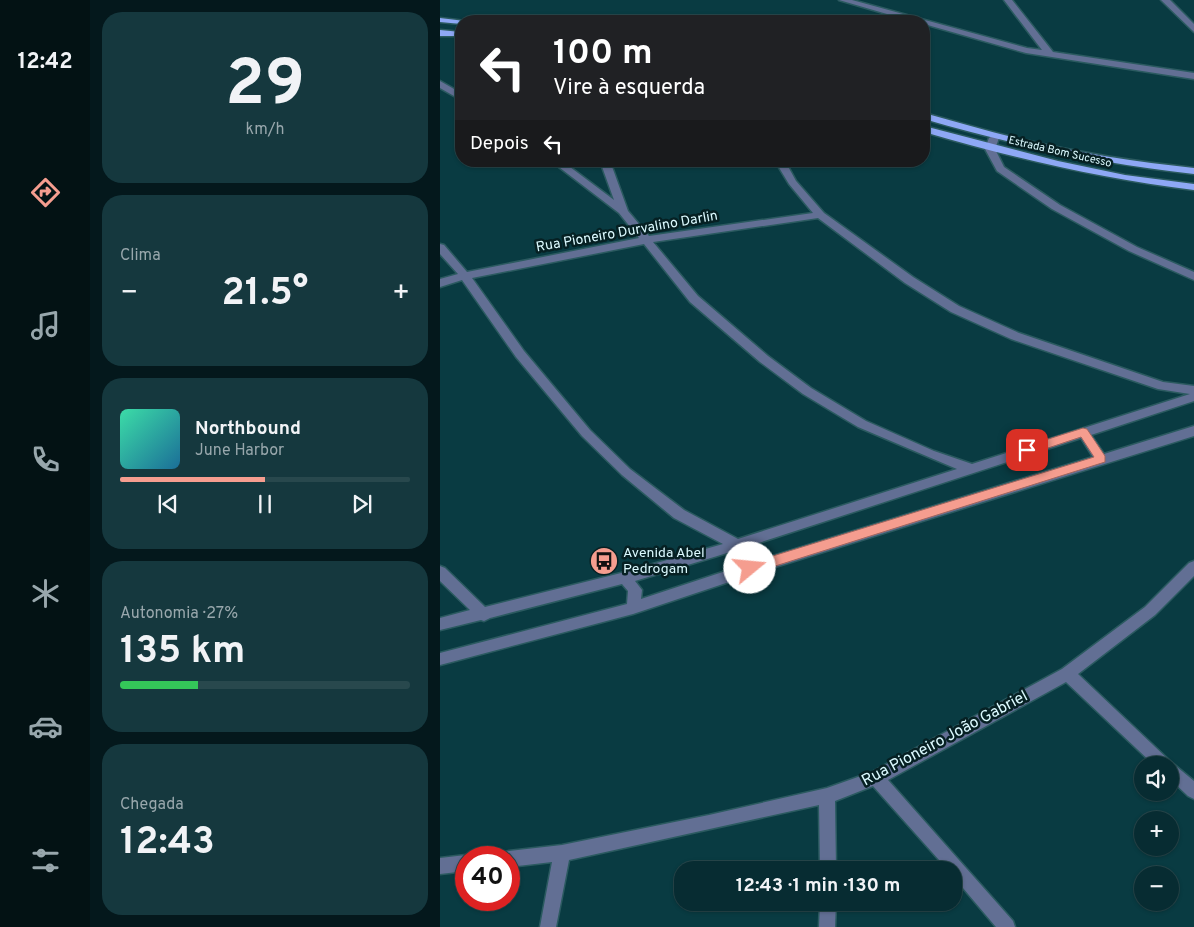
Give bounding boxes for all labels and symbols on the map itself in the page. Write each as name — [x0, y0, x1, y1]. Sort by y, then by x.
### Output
street label: Estrada Bom Sucesso — [1007, 133, 1113, 171]
street label: Rua Pioneiro Durvalino Darlin — [535, 208, 719, 256]
pin — [1006, 429, 1048, 471]
position arrow — [723, 541, 775, 593]
place label: Avenida Abel Pedrogam — [623, 545, 705, 578]
bus stop icon: Avenida Abel Pedrogam — [589, 546, 619, 576]
street label: Rua Pioneiro João Gabriel — [859, 687, 1031, 791]
speed limit sign: 40 — [455, 846, 520, 911]

